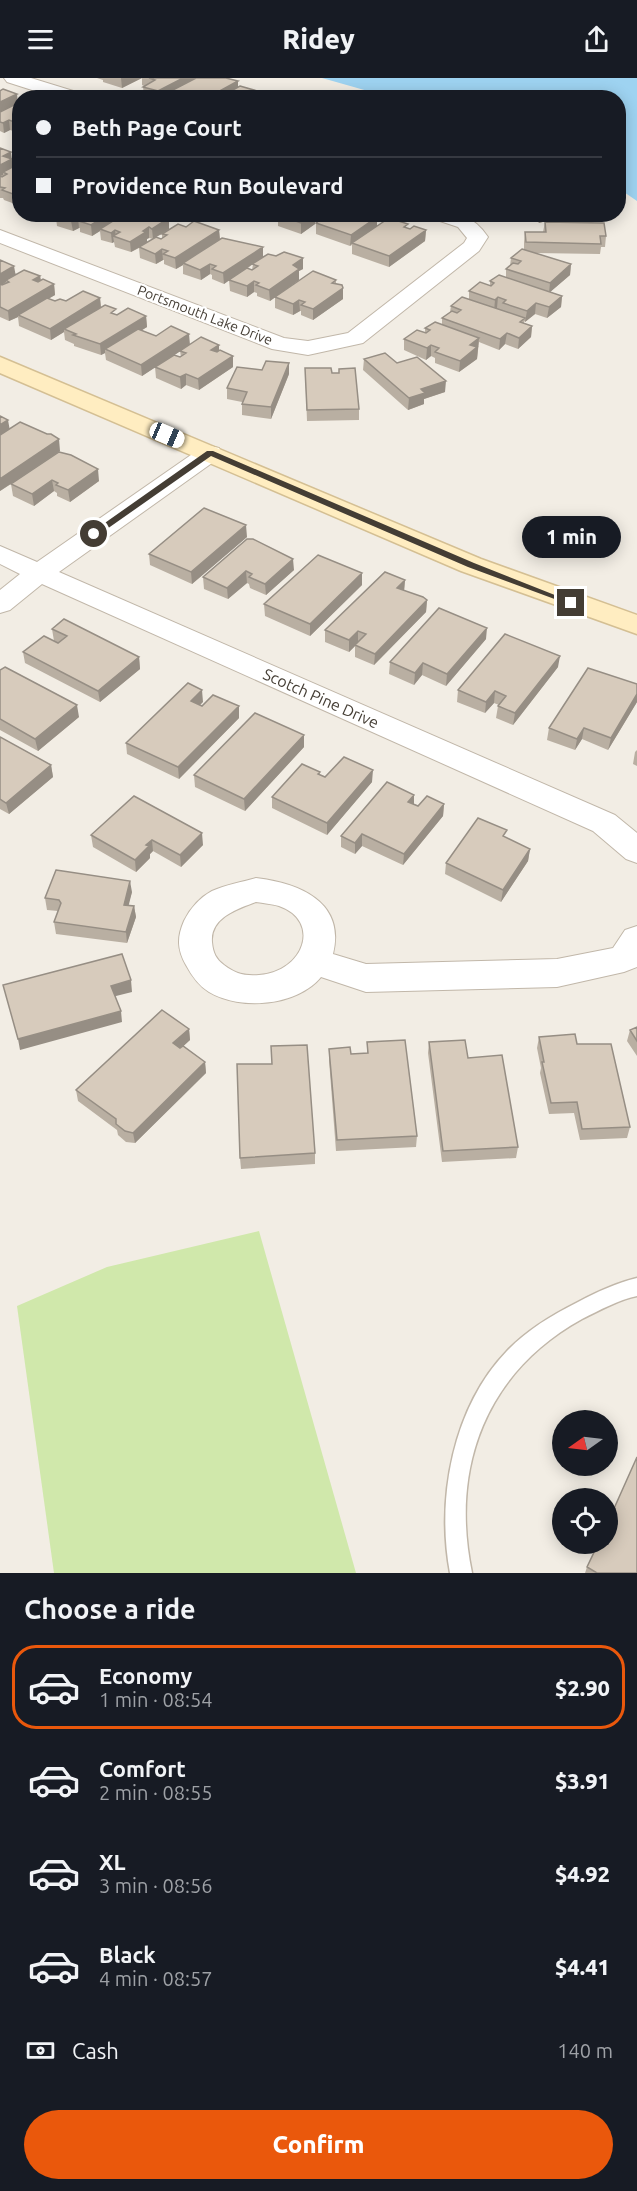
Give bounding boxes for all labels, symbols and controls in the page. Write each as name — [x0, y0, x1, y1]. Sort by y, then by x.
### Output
icon: menu — [24, 23, 57, 56]
icon: share — [580, 23, 613, 56]
text: Ridey — [282, 24, 355, 54]
text: Beth Page Court — [72, 115, 242, 140]
text: Providence Run Boulevard — [72, 173, 344, 198]
street label: Portsmouth Lake Drive — [135, 282, 275, 348]
car — [147, 420, 187, 450]
callout: 1 min — [522, 516, 620, 558]
route start — [80, 520, 107, 547]
text: 1 min — [546, 525, 597, 548]
route end — [557, 589, 584, 616]
street label: Scotch Pine Drive — [260, 664, 382, 732]
north arrow — [552, 1410, 618, 1476]
map controls — [552, 1410, 618, 1554]
button: locate — [552, 1488, 618, 1554]
text: Choose a ride — [24, 1594, 196, 1624]
icon: car — [27, 1660, 81, 1714]
text: Economy — [99, 1663, 192, 1688]
text: $2.90 — [555, 1675, 610, 1700]
text: 1 min · 08:54 — [99, 1688, 213, 1711]
icon: car — [27, 1753, 81, 1807]
text: Comfort — [99, 1756, 186, 1781]
text: $3.91 — [555, 1768, 610, 1793]
text: 2 min · 08:55 — [99, 1781, 213, 1804]
icon: car — [27, 1846, 81, 1900]
text: XL — [99, 1849, 126, 1874]
text: $4.92 — [555, 1861, 610, 1886]
text: 3 min · 08:56 — [99, 1874, 213, 1897]
icon: car — [27, 1939, 81, 1993]
text: Black — [99, 1942, 156, 1967]
text: $4.41 — [555, 1954, 610, 1979]
text: 4 min · 08:57 — [99, 1967, 213, 1990]
icon: cash — [24, 2034, 57, 2067]
text: Cash — [72, 2038, 119, 2063]
text: 140 m — [557, 2039, 613, 2062]
button: Confirm — [24, 2110, 613, 2179]

